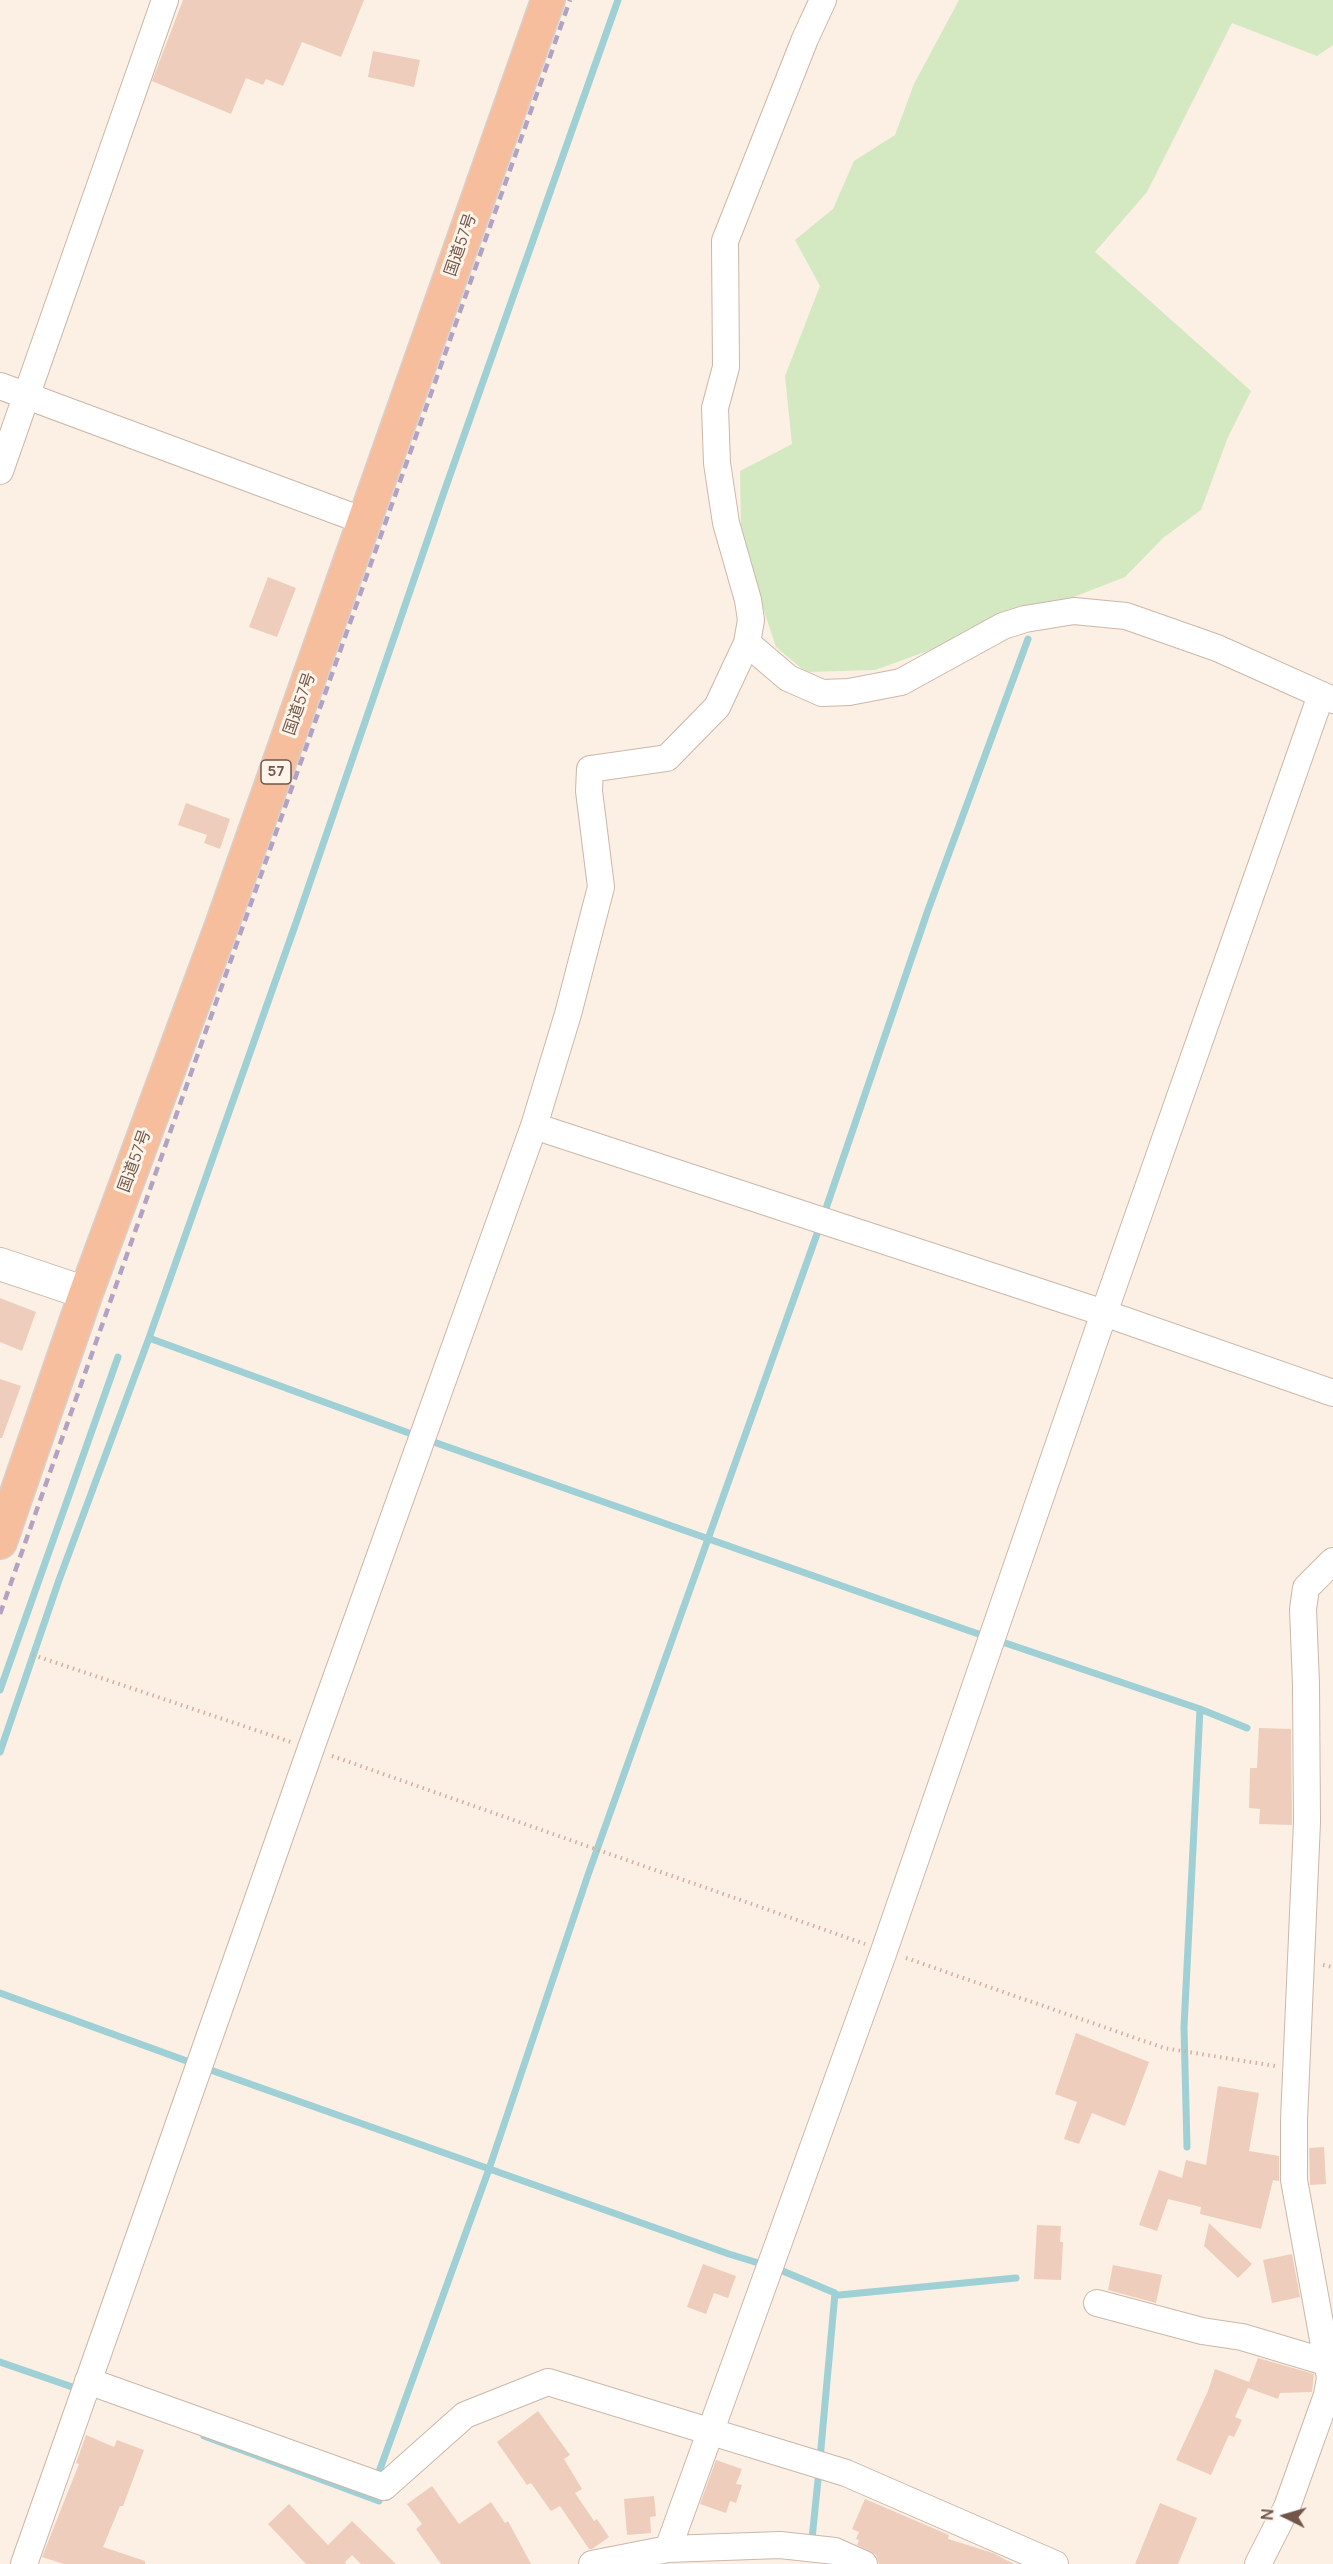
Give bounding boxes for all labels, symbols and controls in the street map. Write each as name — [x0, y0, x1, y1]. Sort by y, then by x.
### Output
street label: 国道57号 — [441, 211, 481, 279]
street label: 国道57号 — [280, 670, 320, 738]
road number: 57 — [261, 760, 291, 784]
street label: 国道57号 — [115, 1127, 155, 1195]
north arrow — [1255, 2486, 1315, 2546]
text: N — [1256, 2508, 1279, 2521]

